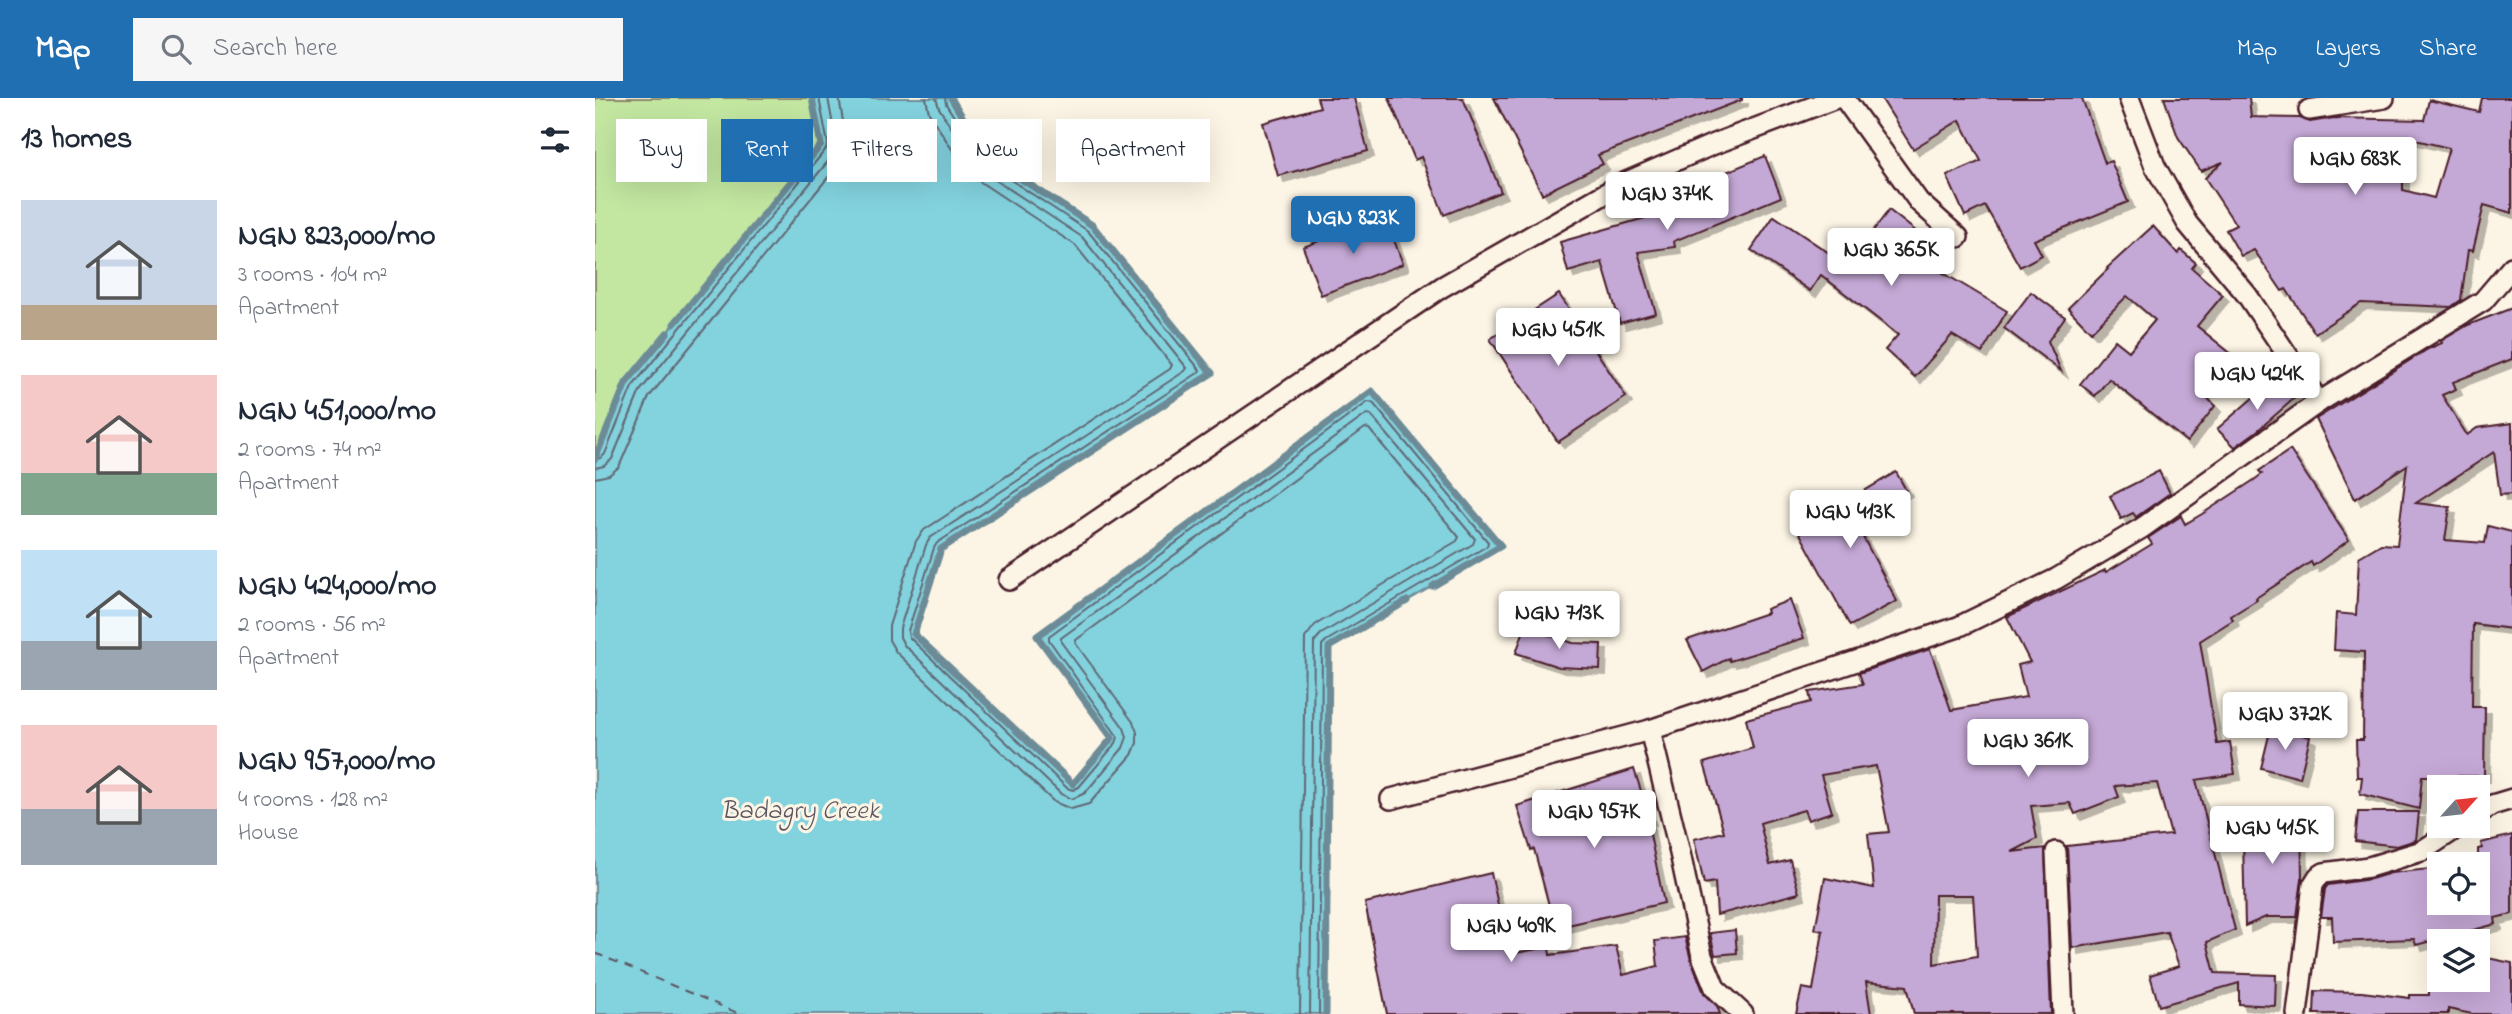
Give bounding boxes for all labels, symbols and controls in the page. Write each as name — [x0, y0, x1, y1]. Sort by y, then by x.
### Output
search box — [133, 18, 623, 81]
text: Map — [35, 25, 91, 73]
icon: search — [157, 30, 195, 68]
text: Search here — [213, 30, 337, 68]
text: Map — [2237, 32, 2277, 67]
text: Layers — [2315, 32, 2381, 67]
text: Share — [2419, 32, 2477, 67]
text: 13 homes — [21, 118, 132, 162]
chip: Buy — [616, 119, 707, 182]
chip: Rent — [721, 119, 813, 182]
chip: Filters — [827, 119, 937, 182]
chip: New — [951, 119, 1042, 182]
chip: Apartment — [1056, 119, 1210, 182]
icon: filters — [536, 121, 574, 159]
pin: NGN 683K — [2283, 138, 2427, 197]
text: NGN 683K — [2310, 143, 2400, 176]
pin: NGN 374K — [1595, 172, 1739, 232]
text: NGN 374K — [1622, 178, 1712, 211]
pin: NGN 823K — [1281, 197, 1425, 256]
text: NGN 823K — [1307, 202, 1399, 235]
text: NGN 823,000/mo — [238, 215, 436, 259]
icon: home — [77, 228, 161, 312]
pin: NGN 365K — [1819, 228, 1963, 288]
text: NGN 365K — [1843, 234, 1939, 267]
text: 3 rooms · 104 m² — [238, 259, 387, 292]
text: Apartment — [238, 292, 339, 325]
pin: NGN 451K — [1486, 308, 1630, 368]
text: NGN 451K — [1512, 314, 1604, 347]
pin: NGN 424K — [2185, 352, 2329, 412]
text: NGN 424K — [2211, 358, 2303, 391]
text: NGN 451,000/mo — [238, 390, 436, 434]
icon: home — [77, 403, 161, 487]
text: 2 rooms · 74 m² — [238, 434, 382, 467]
text: Apartment — [238, 467, 339, 500]
pin: NGN 413K — [1778, 490, 1922, 550]
text: NGN 413K — [1806, 496, 1894, 529]
text: NGN 424,000/mo — [238, 565, 437, 609]
icon: home — [77, 578, 161, 662]
pin: NGN 713K — [1487, 592, 1631, 651]
text: NGN 713K — [1515, 597, 1603, 630]
text: 2 rooms · 56 m² — [238, 609, 386, 642]
text: Apartment — [238, 642, 339, 675]
pin: NGN 372K — [2213, 692, 2357, 752]
text: NGN 372K — [2239, 698, 2331, 731]
pin: NGN 361K — [1956, 720, 2100, 779]
text: NGN 361K — [1983, 725, 2073, 758]
text: NGN 957,000/mo — [238, 740, 436, 784]
icon: home — [77, 753, 161, 837]
north arrow — [2427, 775, 2490, 838]
map controls — [2427, 775, 2490, 992]
text: 4 rooms · 128 m² — [238, 784, 388, 817]
pin: NGN 957K — [1522, 790, 1666, 850]
water label: Badagry Creek — [721, 793, 881, 831]
text: NGN 957K — [1548, 796, 1640, 829]
pin: NGN 415K — [2200, 806, 2344, 866]
text: NGN 415K — [2226, 812, 2318, 845]
text: House — [238, 817, 298, 850]
button: locate — [2427, 852, 2490, 915]
pin: NGN 409K — [1439, 904, 1583, 964]
text: NGN 409K — [1467, 910, 1555, 943]
button: layers — [2427, 929, 2490, 992]

